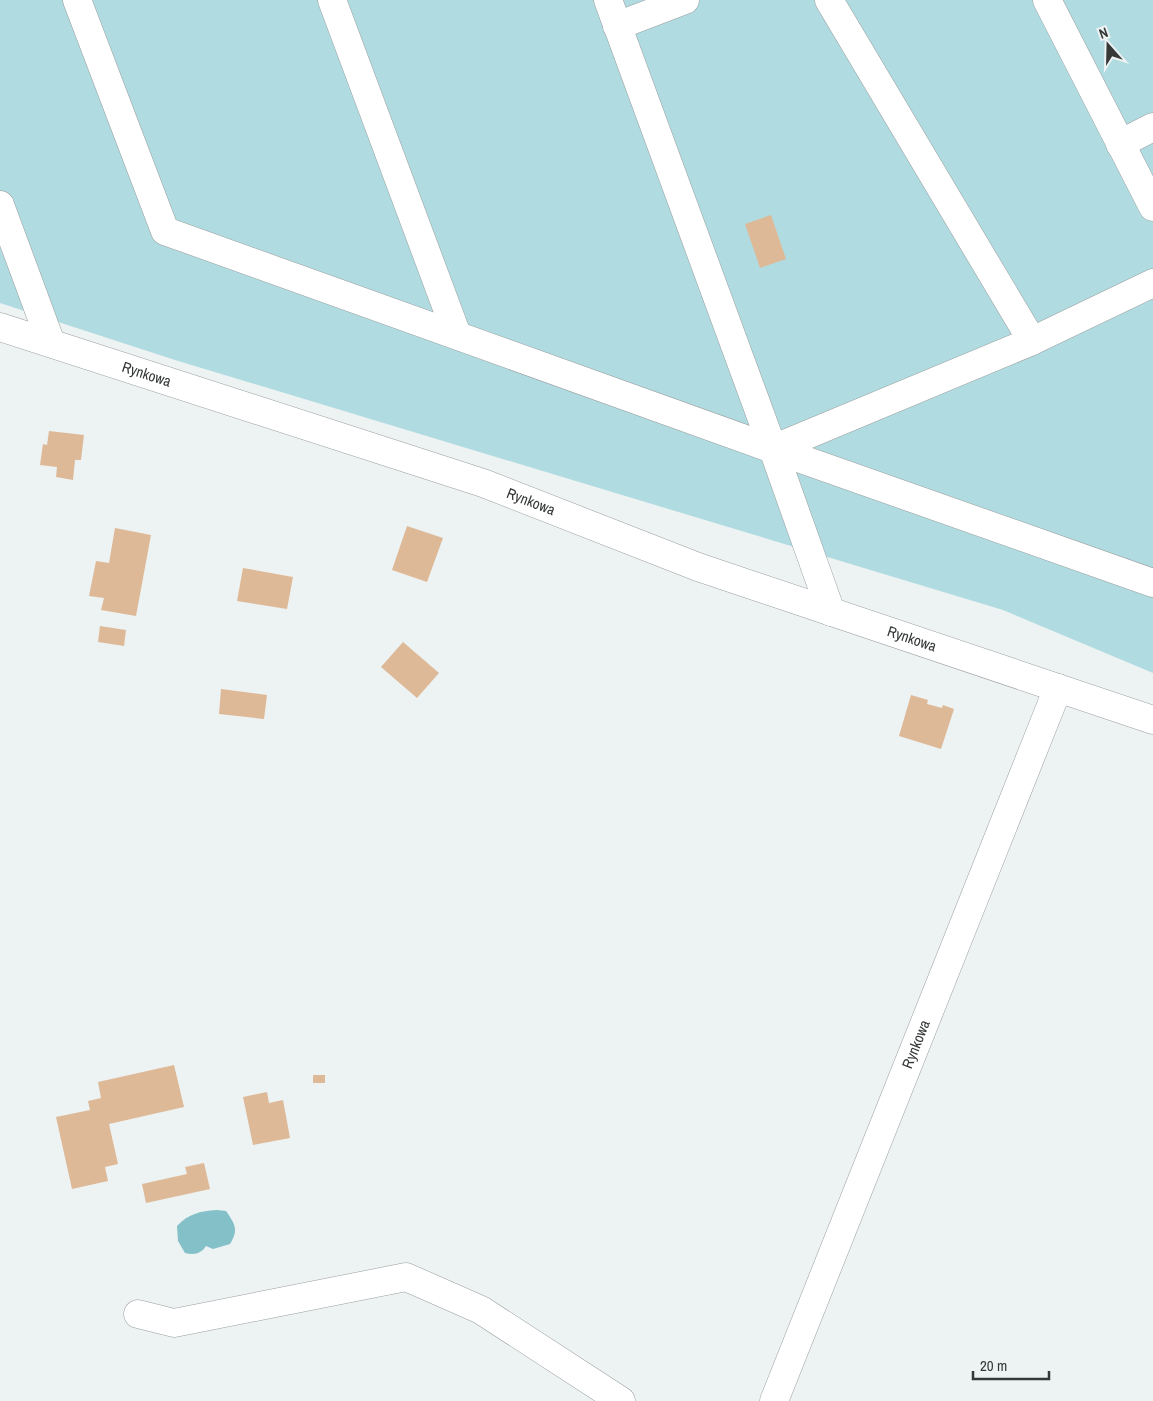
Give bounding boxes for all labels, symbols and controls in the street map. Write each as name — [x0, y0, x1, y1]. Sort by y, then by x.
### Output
north arrow — [1083, 20, 1133, 70]
text: N — [1097, 23, 1111, 43]
street label: Rynkowa — [119, 356, 174, 392]
street label: Rynkowa — [504, 482, 559, 520]
street label: Rynkowa — [885, 620, 939, 657]
street label: Rynkowa — [897, 1017, 935, 1071]
scale bar — [973, 1348, 1049, 1380]
text: 20 m — [980, 1355, 1007, 1376]

